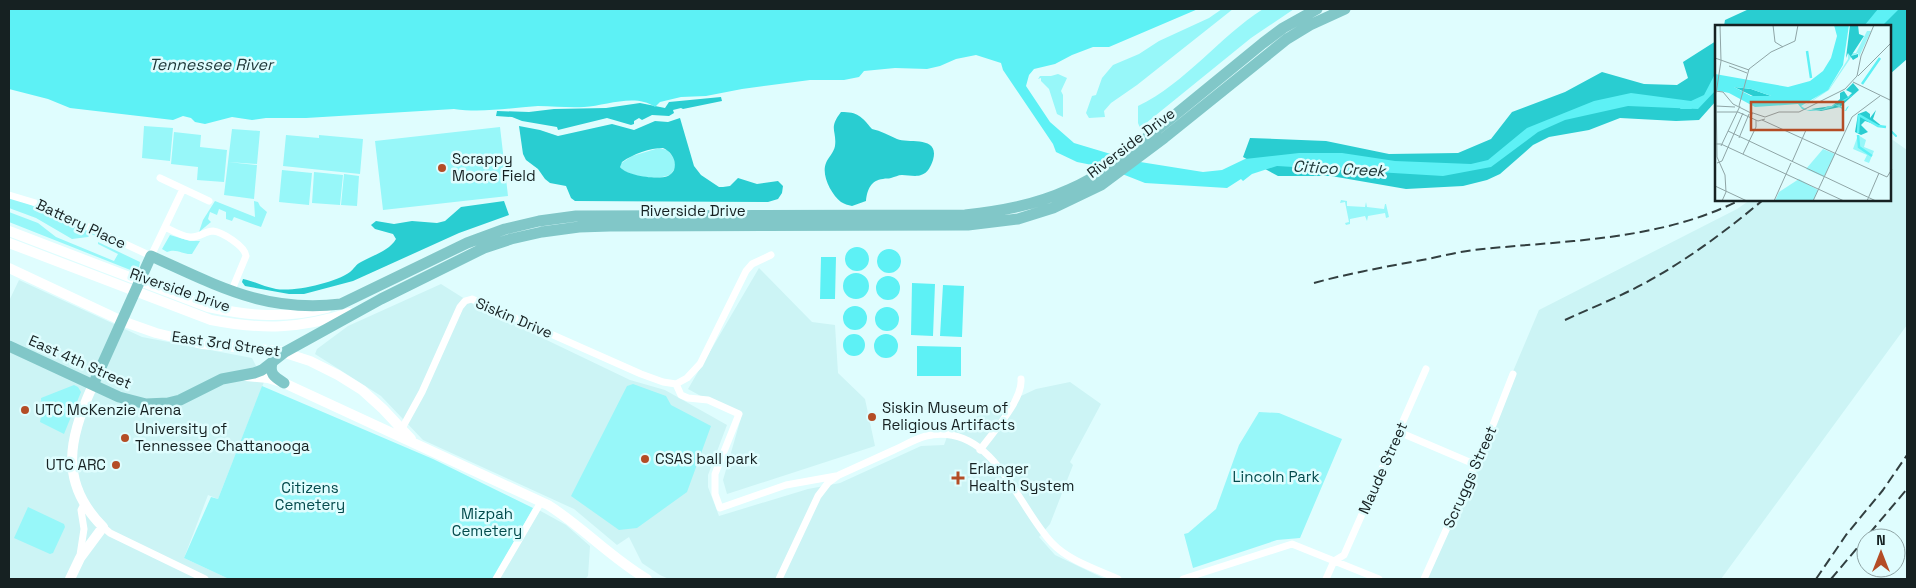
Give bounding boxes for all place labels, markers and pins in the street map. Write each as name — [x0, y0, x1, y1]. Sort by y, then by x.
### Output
place label: Scrappy Moore Field — [452, 149, 536, 185]
marker: Scrappy Moore Field — [436, 162, 448, 174]
place label: Siskin Museum of Religious Artifacts — [882, 398, 1015, 434]
place label: UTC McKenzie Arena — [35, 400, 182, 419]
marker: UTC McKenzie Arena — [19, 404, 31, 416]
marker: Siskin Museum of Religious Artifacts — [866, 411, 878, 423]
place label: University of Tennessee Chattanooga — [135, 419, 310, 455]
marker: University of Tennessee Chattanooga — [119, 432, 131, 444]
place label: CSAS ball park — [655, 449, 758, 468]
marker: CSAS ball park — [639, 453, 651, 465]
place label: UTC ARC — [46, 455, 106, 474]
marker: UTC ARC — [110, 459, 122, 471]
place label: Erlanger Health System — [969, 459, 1074, 495]
marker: Erlanger Health System — [951, 471, 965, 485]

